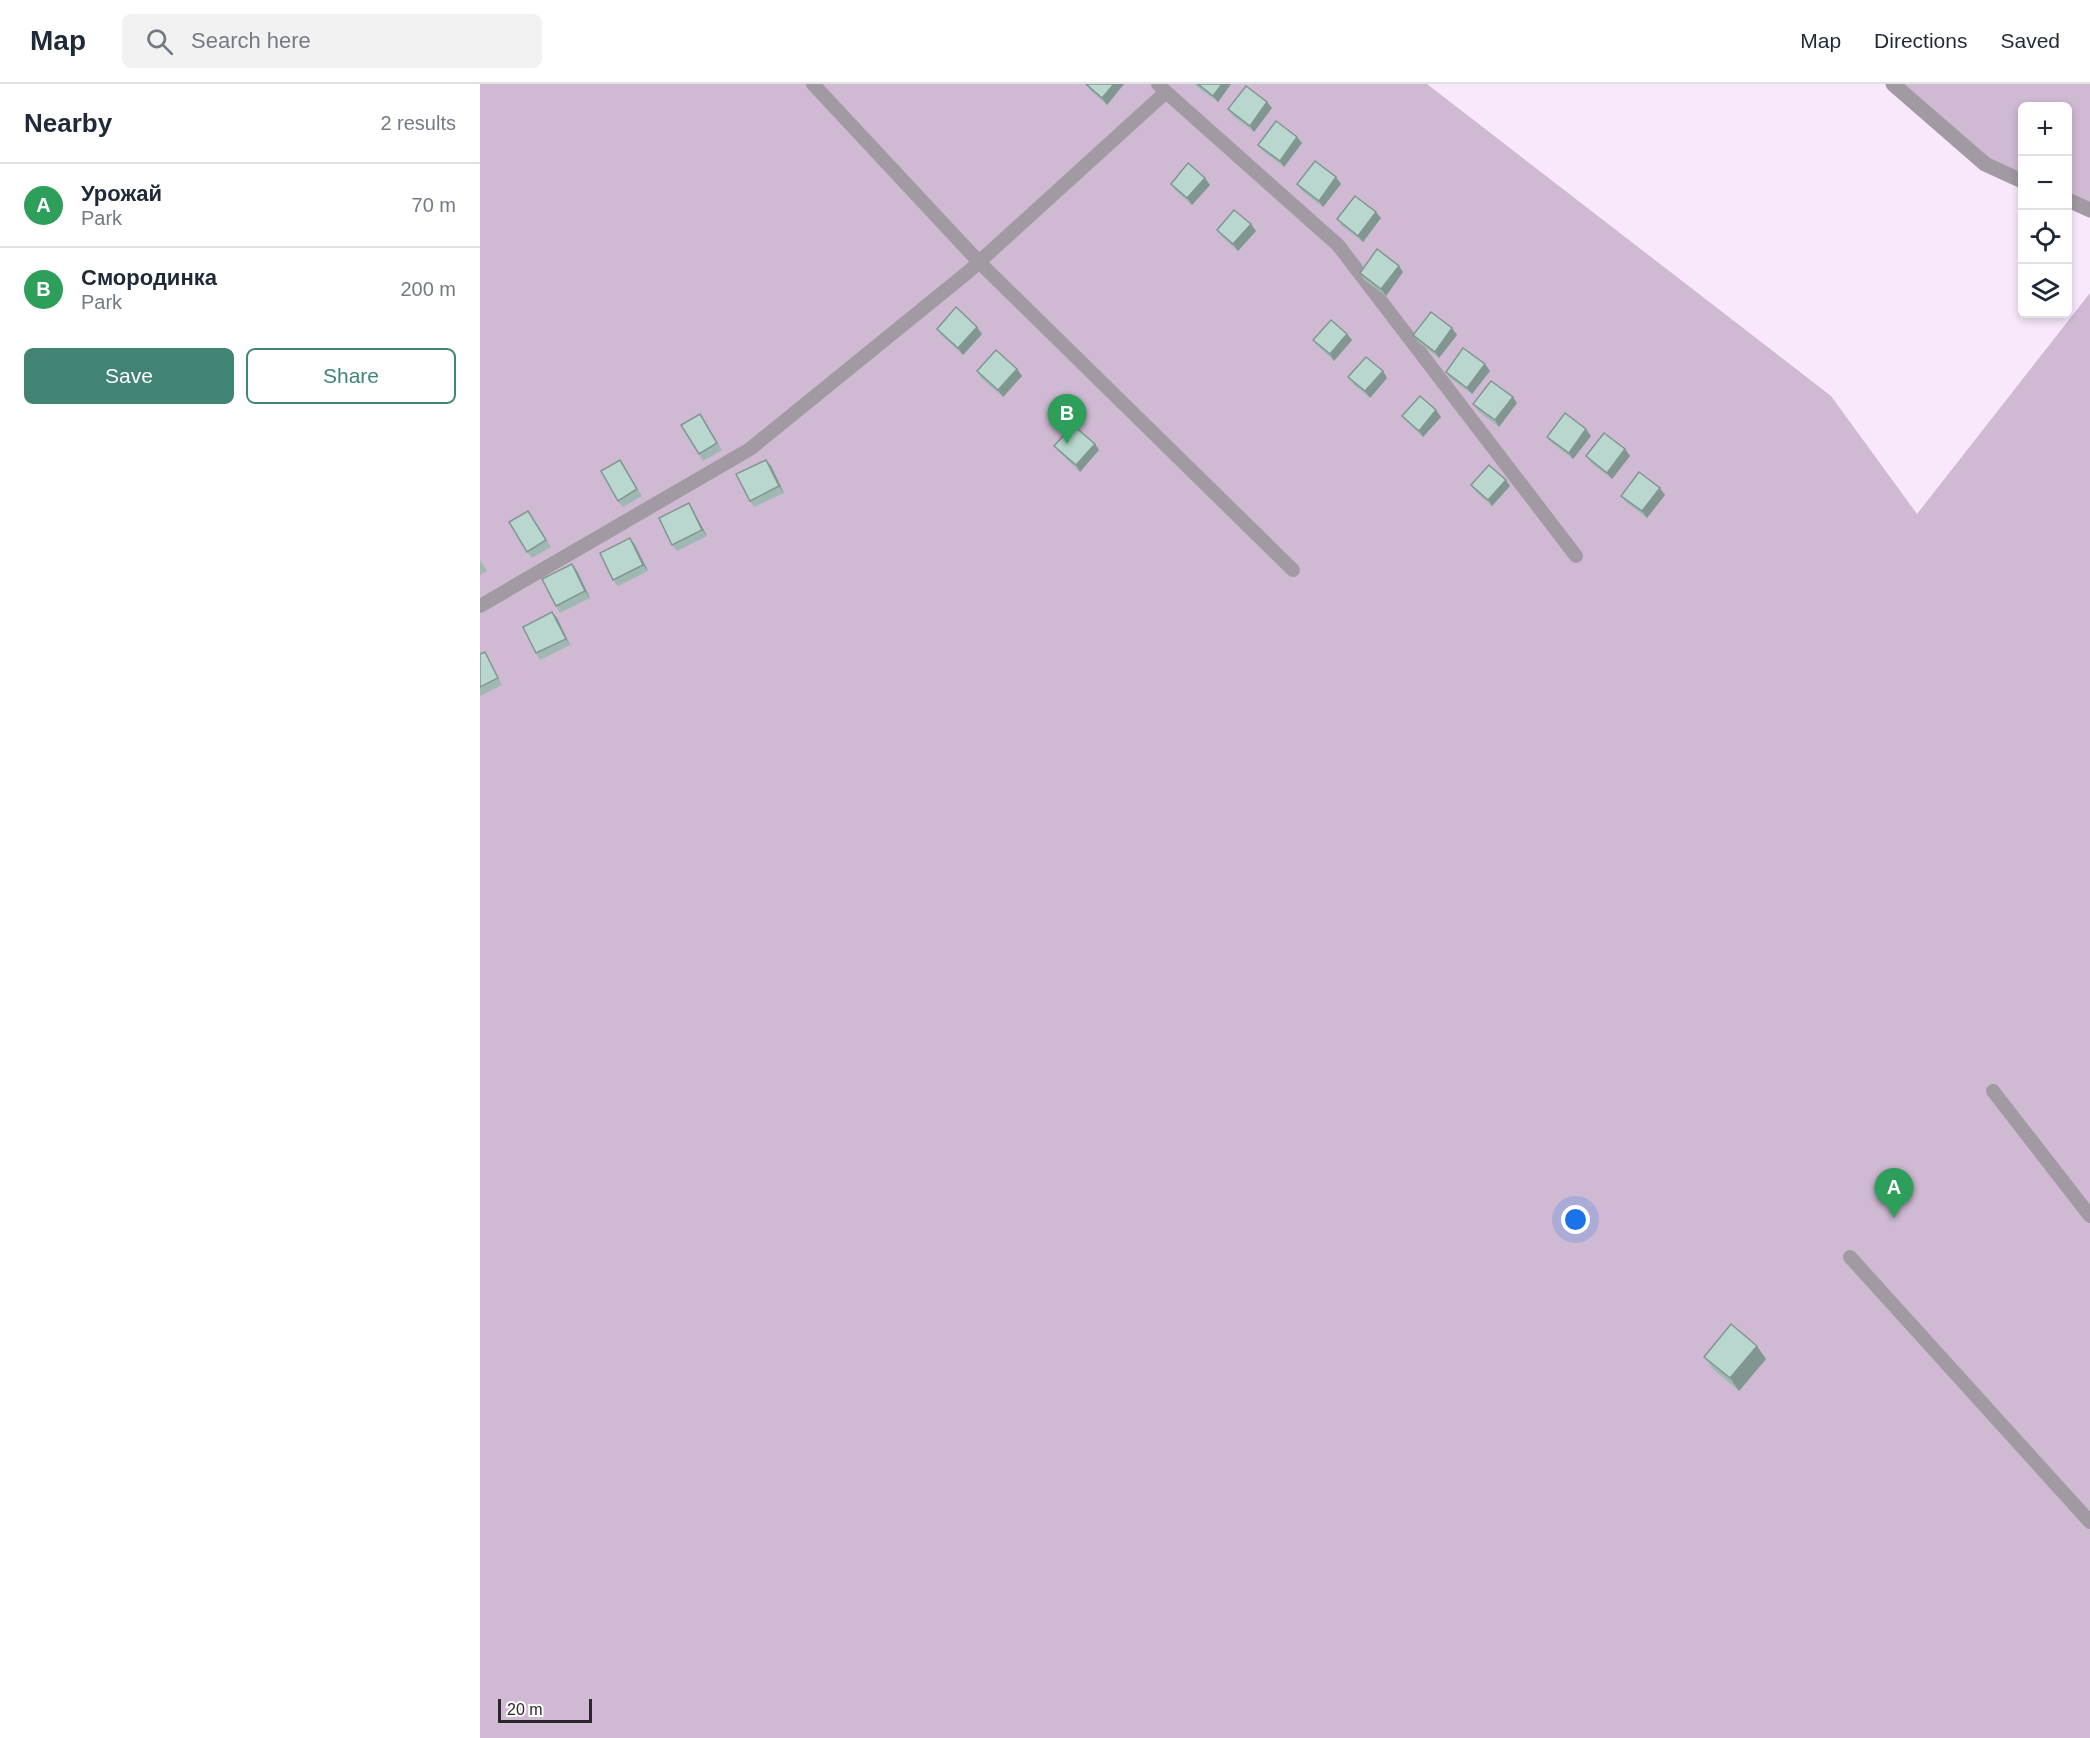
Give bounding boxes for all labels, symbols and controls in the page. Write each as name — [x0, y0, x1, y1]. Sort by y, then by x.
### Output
search box — [122, 14, 542, 68]
text: Map — [30, 25, 86, 56]
icon: search — [143, 25, 176, 58]
text: Search here — [191, 28, 311, 53]
text: Map — [1800, 29, 1841, 52]
text: Directions — [1874, 29, 1967, 52]
text: Saved — [2000, 29, 2060, 52]
map controls — [2018, 102, 2072, 318]
button: + — [2018, 102, 2072, 156]
text: Nearby — [24, 108, 112, 138]
text: 2 results — [380, 112, 456, 134]
button: − — [2018, 156, 2072, 210]
text: Урожай — [81, 181, 162, 206]
text: A — [36, 194, 51, 216]
text: 70 m — [412, 194, 456, 216]
text: Park — [81, 207, 122, 229]
button: locate — [2018, 210, 2072, 264]
button: layers — [2018, 264, 2072, 318]
text: Смородинка — [81, 265, 217, 290]
text: B — [36, 278, 51, 300]
text: 200 m — [400, 278, 456, 300]
text: Park — [81, 291, 122, 313]
button: Save — [24, 348, 234, 404]
button: Share — [246, 348, 456, 404]
pin: B — [1048, 394, 1086, 444]
pin: A — [1874, 1168, 1914, 1218]
your location — [1561, 1205, 1590, 1234]
scale bar — [498, 1696, 592, 1724]
text: 20 m — [507, 1701, 543, 1718]

